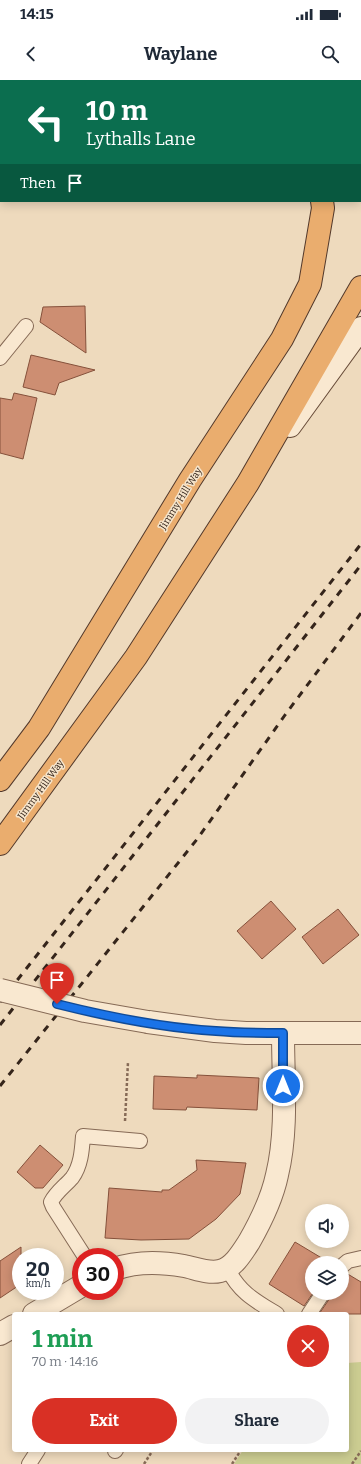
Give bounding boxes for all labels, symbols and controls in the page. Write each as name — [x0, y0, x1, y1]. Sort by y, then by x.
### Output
text: 14:15 — [20, 5, 54, 23]
icon: back — [20, 43, 42, 65]
text: Waylane — [144, 43, 217, 65]
icon: search — [319, 43, 341, 65]
text: 10 m — [86, 94, 148, 127]
icon: left — [20, 96, 72, 148]
text: Lythalls Lane — [86, 128, 196, 150]
icon: arrive — [64, 172, 86, 194]
text: Then — [20, 174, 56, 192]
street label: Jimmy Hill Way — [156, 465, 205, 533]
street label: Jimmy Hill Way — [15, 757, 67, 823]
pin — [40, 963, 74, 1004]
icon: arrive — [46, 969, 68, 991]
position arrow — [262, 1065, 304, 1107]
map controls — [305, 1204, 349, 1300]
button: sound — [305, 1204, 349, 1248]
speed limit sign: 30 — [72, 1248, 124, 1300]
button: layers — [305, 1256, 349, 1300]
text: 20 — [26, 1257, 50, 1281]
text: km/h — [26, 1278, 50, 1290]
text: 1 min — [32, 1325, 93, 1353]
button: close — [287, 1325, 329, 1367]
text: 70 m · 14:16 — [32, 1354, 98, 1369]
button: Exit — [32, 1398, 177, 1444]
button: Share — [185, 1398, 329, 1444]

